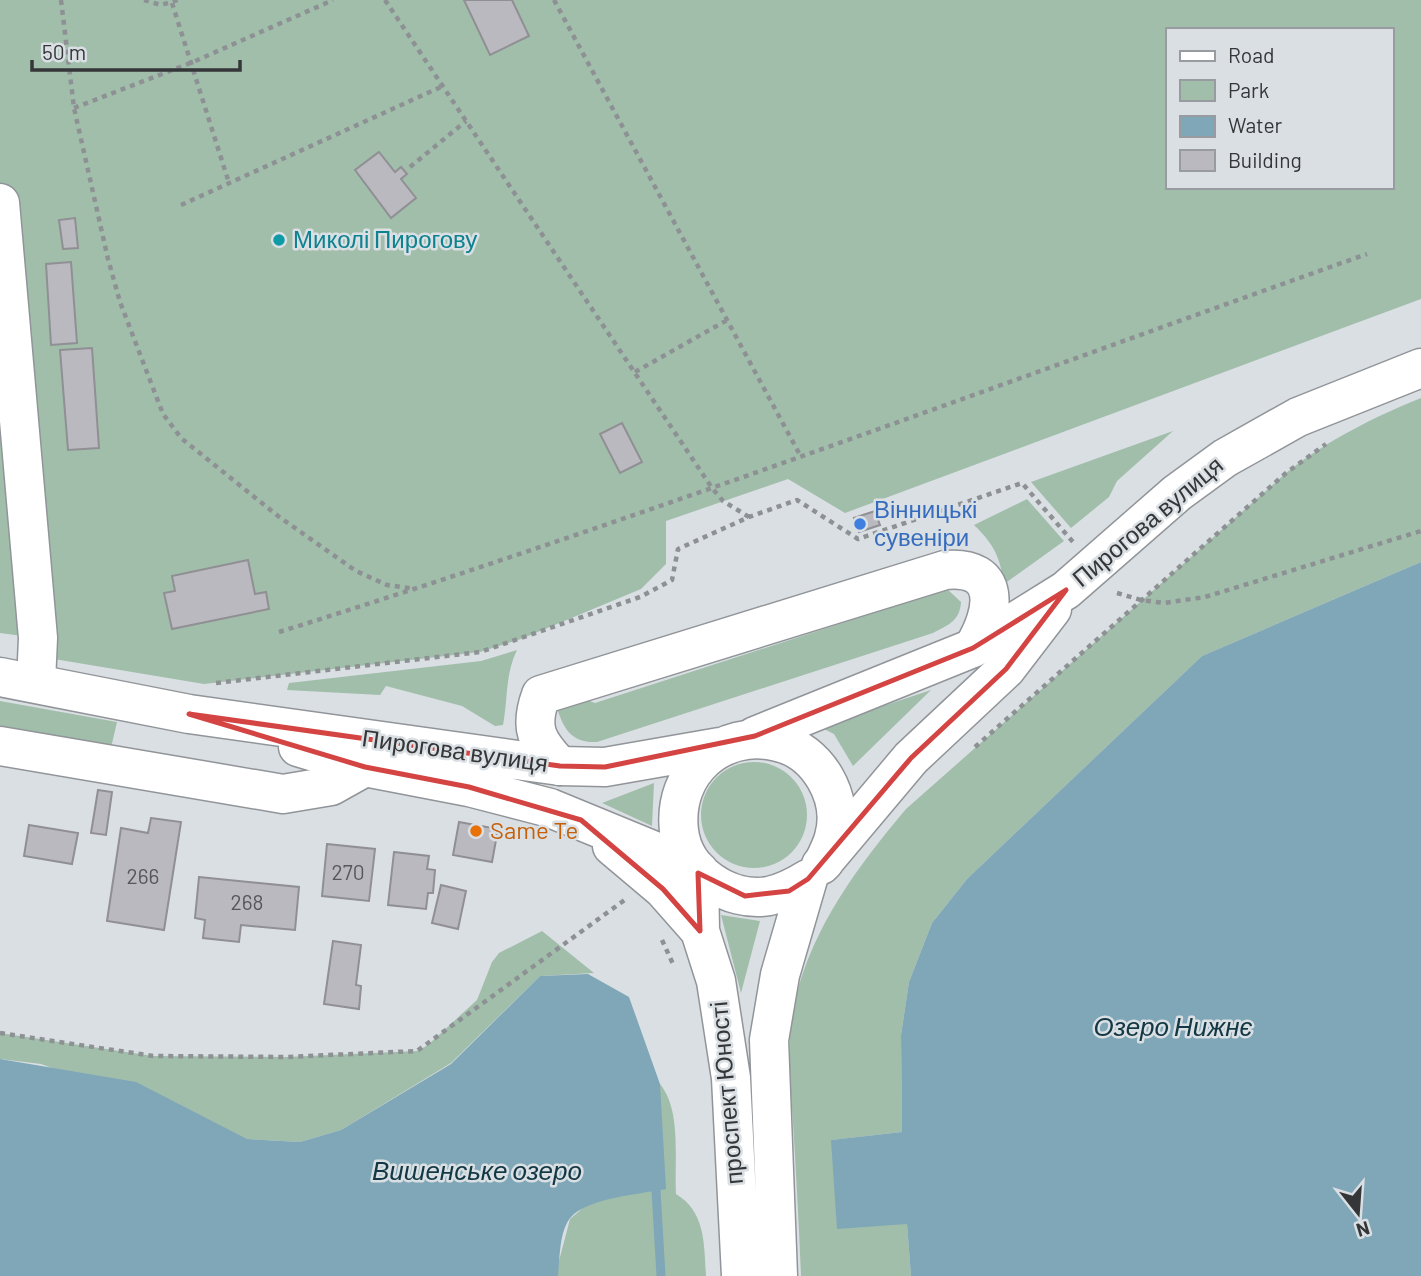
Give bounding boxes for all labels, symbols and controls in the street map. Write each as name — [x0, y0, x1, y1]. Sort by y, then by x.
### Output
scale bar — [32, 28, 240, 72]
legend — [1166, 28, 1393, 189]
text: 50 m — [42, 39, 86, 64]
text: Road — [1228, 42, 1274, 67]
text: Park — [1228, 77, 1269, 102]
text: Water — [1228, 112, 1283, 137]
text: Building — [1228, 147, 1302, 172]
place label: Миколі Пирогову — [293, 224, 477, 253]
marker: Миколі Пирогову — [271, 232, 287, 248]
street label: Пирогова вулиця — [1066, 450, 1228, 592]
place label: Вінницькі сувеніри — [874, 494, 977, 551]
marker: Вінницькі сувеніри — [852, 516, 868, 532]
street label: Пирогова вулиця — [360, 722, 550, 777]
place label: Same Te — [490, 815, 578, 844]
marker: Same Te — [468, 823, 484, 839]
house number: 270 — [331, 859, 365, 884]
house number: 266 — [127, 863, 159, 888]
house number: 268 — [230, 889, 264, 914]
street label: проспект Юності — [703, 1000, 748, 1186]
water label: Озеро Нижнє — [1094, 1010, 1252, 1041]
water label: Вишенське озеро — [372, 1154, 582, 1185]
north arrow — [1323, 1178, 1393, 1248]
text: N — [1354, 1217, 1373, 1243]

